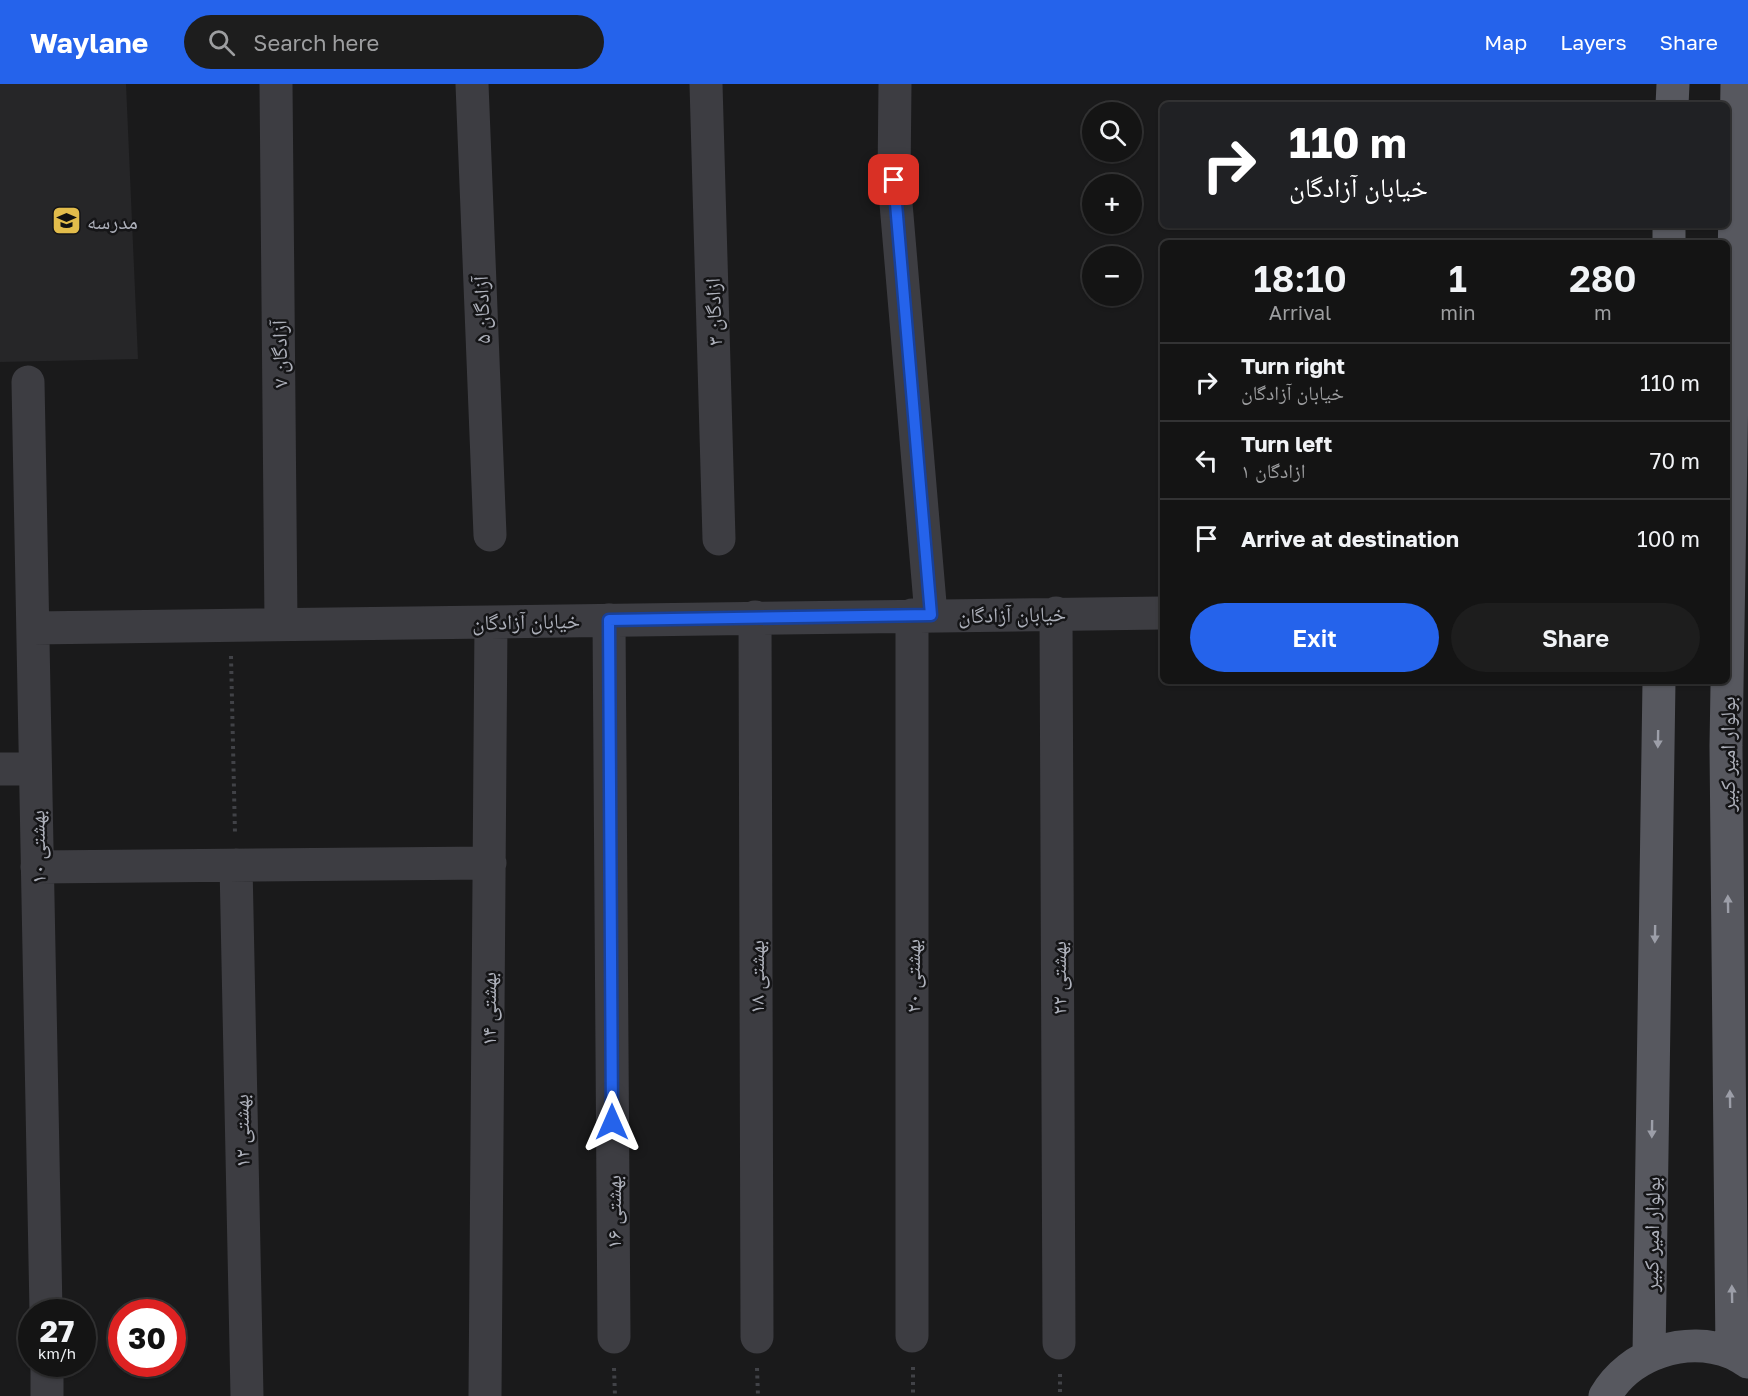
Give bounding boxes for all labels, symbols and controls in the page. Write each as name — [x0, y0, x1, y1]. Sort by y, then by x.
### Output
search box — [184, 15, 604, 69]
text: Waylane — [30, 26, 148, 59]
icon: search — [205, 26, 238, 59]
text: Search here — [253, 29, 379, 56]
text: Map — [1484, 29, 1527, 55]
text: Layers — [1560, 29, 1627, 55]
text: Share — [1660, 29, 1718, 55]
map controls — [1082, 102, 1142, 306]
button: search — [1082, 102, 1142, 162]
text: 110 m — [1289, 117, 1407, 167]
icon: right — [1190, 126, 1268, 204]
pin — [868, 154, 919, 205]
icon: arrive — [877, 163, 910, 196]
text: خیابان آزادگان — [1289, 171, 1428, 203]
button: + — [1082, 174, 1142, 234]
school or university icon: مدرسه — [50, 205, 82, 237]
place label: مدرسه — [87, 208, 138, 234]
button: − — [1082, 246, 1142, 306]
text: 18:10 — [1254, 257, 1347, 300]
text: 1 — [1449, 257, 1467, 300]
text: 280 — [1569, 257, 1636, 300]
street label: آزادگان ۵ — [467, 275, 495, 344]
street label: ازادگان ۳ — [699, 278, 727, 346]
text: Arrival — [1269, 300, 1331, 324]
text: min — [1440, 300, 1476, 324]
text: m — [1594, 300, 1612, 324]
street label: آزادگان ۷ — [265, 319, 293, 388]
text: Turn right — [1241, 352, 1345, 379]
icon: right — [1190, 366, 1223, 399]
text: 110 m — [1640, 369, 1700, 396]
text: خیابان آزادگان — [1241, 380, 1344, 404]
text: Turn left — [1241, 430, 1332, 457]
icon: left — [1190, 444, 1223, 477]
text: 70 m — [1650, 447, 1700, 474]
text: ازادگان ۱ — [1241, 458, 1306, 482]
icon: arrive — [1190, 522, 1223, 555]
text: Arrive at destination — [1241, 525, 1459, 552]
text: 100 m — [1637, 525, 1700, 552]
street label: خیابان آزادگان — [958, 600, 1066, 628]
button: Exit — [1190, 603, 1439, 672]
button: Share — [1451, 603, 1700, 672]
street label: خیابان آزادگان — [472, 607, 580, 635]
street label: بولوار امیر کبیر — [1714, 697, 1740, 813]
one-way arrow — [1653, 730, 1663, 749]
street label: بهشتی ۱۰ — [23, 810, 52, 884]
one-way arrow — [1723, 895, 1733, 914]
one-way arrow — [1650, 925, 1660, 944]
street label: بهشتی ۲۰ — [899, 939, 926, 1013]
street label: بهشتی ۱۸ — [743, 940, 770, 1014]
street label: بهشتی ۲۲ — [1045, 941, 1072, 1015]
street label: بهشتی ۱۴ — [475, 972, 502, 1046]
position arrow — [580, 1090, 644, 1154]
one-way arrow — [1725, 1090, 1735, 1109]
street label: بهشتی ۱۲ — [227, 1094, 256, 1168]
one-way arrow — [1648, 1120, 1657, 1139]
street label: بهشتی ۱۶ — [600, 1175, 627, 1249]
street label: بولوار امیر کبیر — [1637, 1176, 1665, 1293]
one-way arrow — [1727, 1285, 1736, 1304]
speed limit sign: 30 — [108, 1299, 186, 1377]
text: 27 — [40, 1313, 74, 1349]
text: km/h — [38, 1344, 76, 1362]

